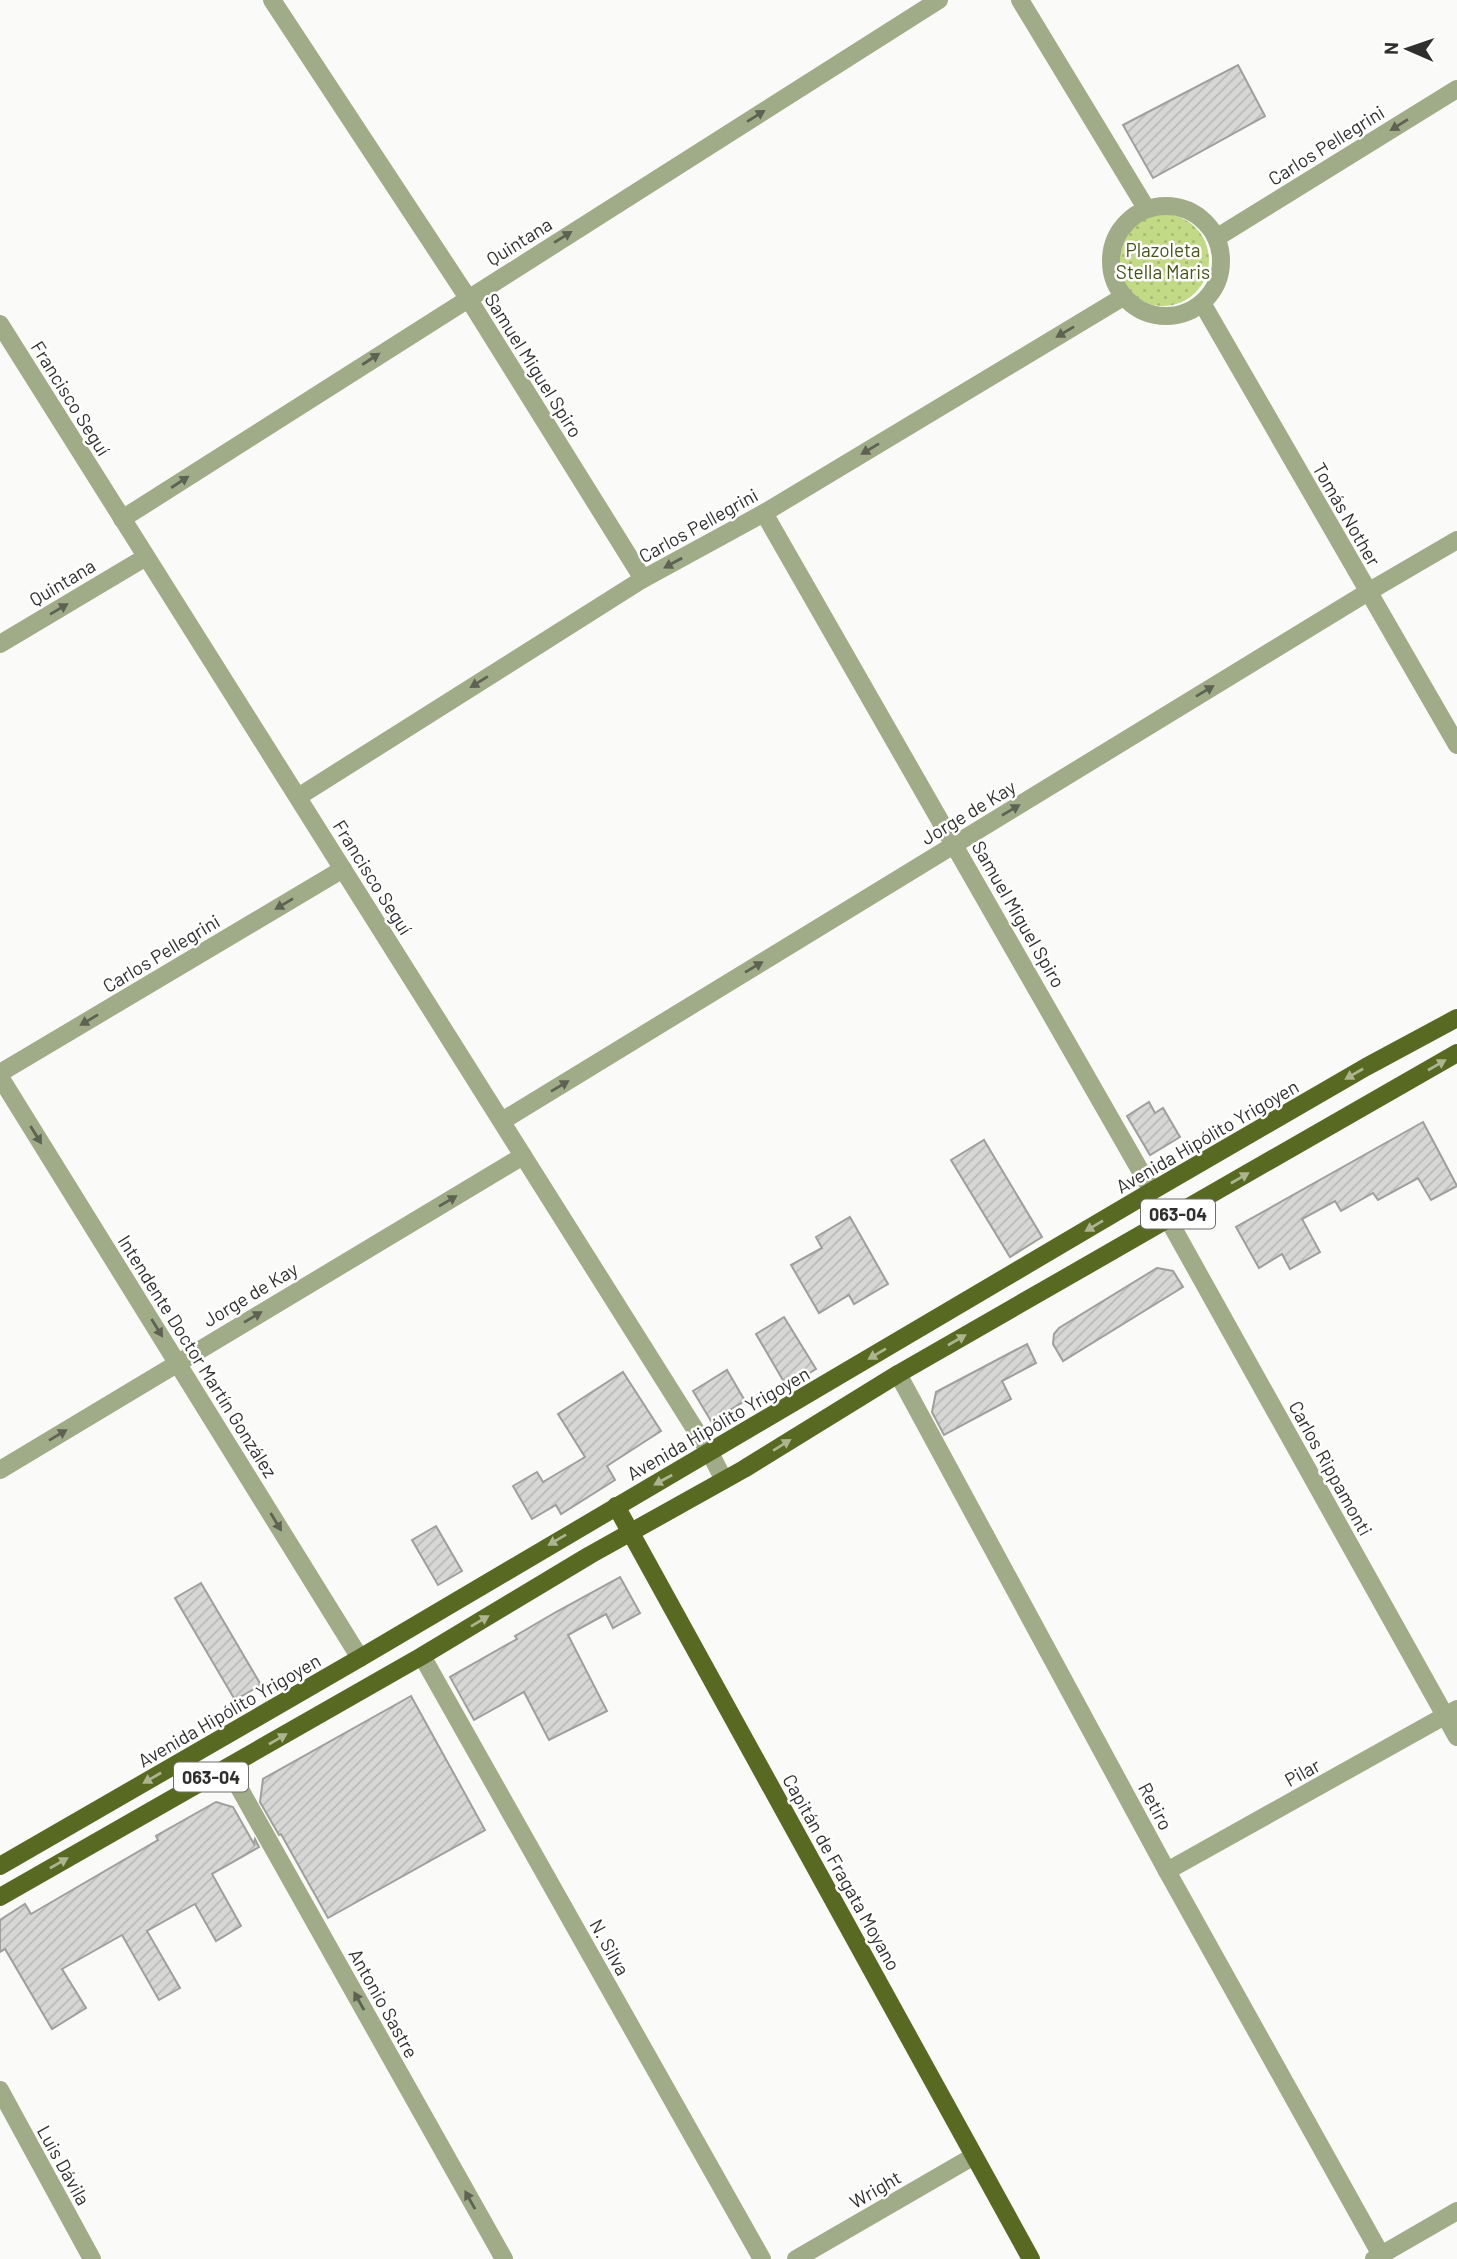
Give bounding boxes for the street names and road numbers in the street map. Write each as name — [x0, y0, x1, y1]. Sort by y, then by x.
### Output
street label: Carlos Pellegrini — [1264, 100, 1388, 190]
street label: Quintana — [482, 212, 556, 270]
street label: Samuel Miguel Spiro — [480, 289, 588, 441]
street label: Francisco Seguí — [27, 336, 115, 460]
street label: Tomás Nother — [1308, 458, 1386, 570]
street label: Carlos Pellegrini — [634, 483, 762, 567]
street label: Quintana — [25, 553, 99, 611]
street label: Jorge de Kay — [916, 775, 1020, 849]
street label: Francisco Seguí — [329, 815, 417, 939]
street label: Samuel Miguel Spiro — [968, 837, 1070, 991]
street label: Carlos Pellegrini — [98, 909, 224, 997]
street label: Avenida Hipólito Yrigoyen — [1112, 1074, 1302, 1198]
road number: 063-04 — [1141, 1199, 1215, 1228]
street label: Intendente Doctor Martín González — [114, 1230, 282, 1482]
street label: Jorge de Kay — [198, 1257, 302, 1331]
street label: Avenida Hipólito Yrigoyen — [623, 1361, 813, 1485]
street label: Carlos Rippamonti — [1284, 1396, 1378, 1540]
street label: Avenida Hipólito Yrigoyen — [134, 1648, 324, 1772]
street label: Pilar — [1280, 1753, 1324, 1791]
road number: 063-04 — [174, 1762, 248, 1792]
street label: Capitán de Fragata Moyano — [778, 1770, 906, 1974]
street label: Retiro — [1134, 1778, 1178, 1834]
street label: N. Silva — [585, 1915, 635, 1979]
street label: Antonio Sastre — [344, 1944, 424, 2062]
street label: Luis Dávila — [33, 2121, 95, 2209]
street label: Wright — [845, 2165, 905, 2213]

